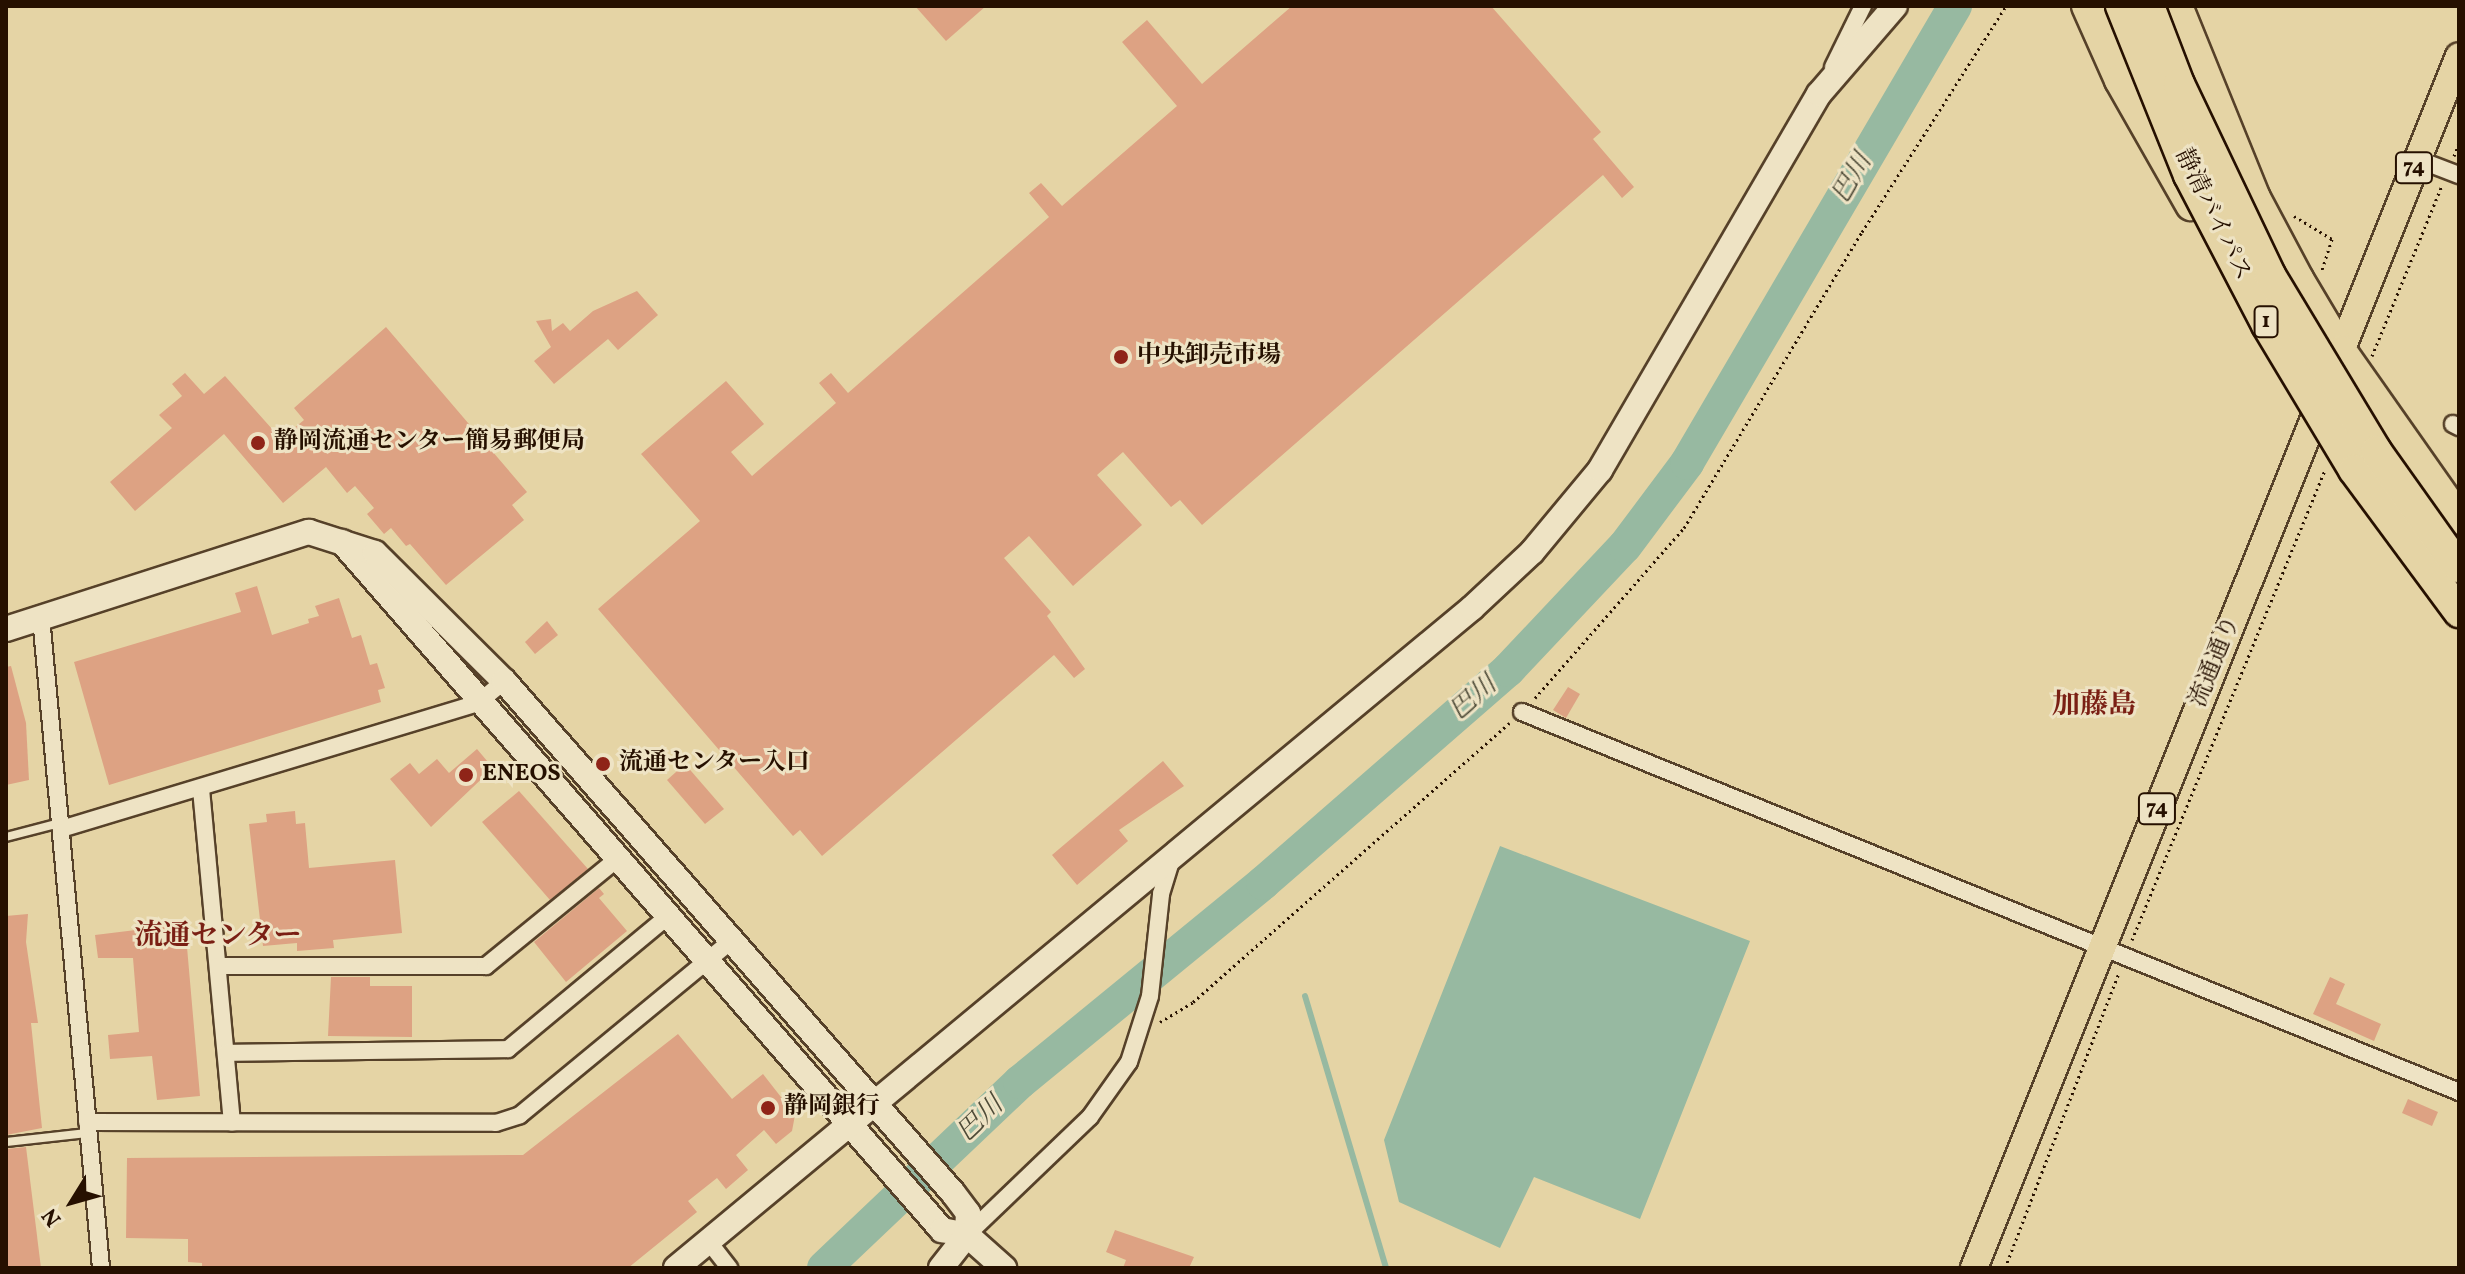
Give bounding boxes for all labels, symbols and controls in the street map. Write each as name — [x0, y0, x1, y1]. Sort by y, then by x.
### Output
street label: 静清バイパス — [2167, 144, 2257, 286]
water label: 巴川 — [1826, 149, 1880, 209]
road number: 74 — [2394, 150, 2434, 186]
road number: 1 — [2252, 304, 2280, 340]
place label: 中央卸売市場 — [1137, 343, 1281, 371]
marker: 中央卸売市場 — [1112, 348, 1130, 366]
place label: 静岡流通センター簡易郵便局 — [274, 429, 586, 457]
marker: 静岡流通センター簡易郵便局 — [249, 434, 267, 452]
street label: 流通通り — [2185, 612, 2247, 712]
water label: 巴川 — [1444, 670, 1504, 728]
district label: 加藤島 — [2052, 689, 2136, 723]
place label: 流通センター入口 — [619, 750, 811, 778]
marker: 流通センター入口 — [594, 755, 612, 773]
place label: ENEOS — [482, 761, 561, 789]
marker: ENEOS — [457, 766, 475, 784]
road number: 74 — [2137, 791, 2177, 827]
district label: 流通センター — [134, 920, 302, 954]
water label: 巴川 — [951, 1091, 1011, 1149]
place label: 静岡銀行 — [784, 1094, 880, 1122]
marker: 静岡銀行 — [759, 1099, 777, 1117]
north arrow — [32, 1162, 112, 1242]
text: N — [35, 1201, 70, 1232]

